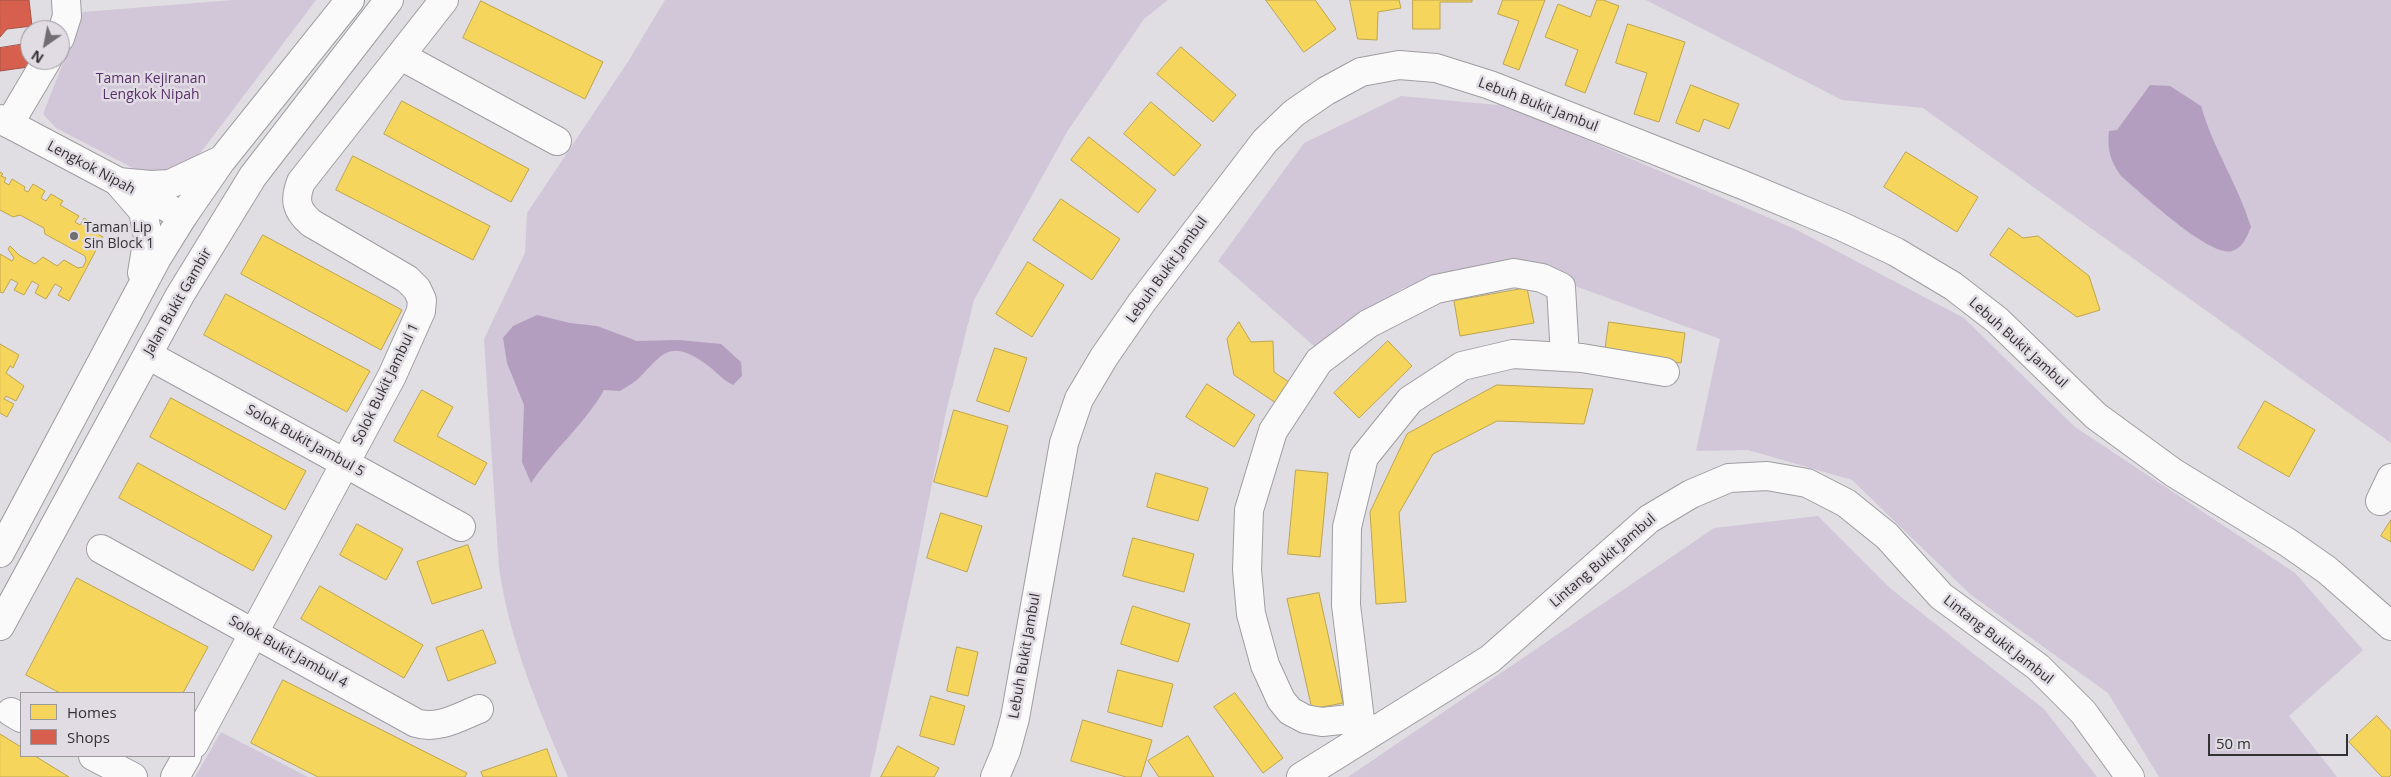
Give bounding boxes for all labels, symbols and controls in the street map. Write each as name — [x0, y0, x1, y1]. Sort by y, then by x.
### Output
north arrow — [20, 20, 70, 70]
text: N — [27, 46, 47, 68]
park label: Taman Kejiranan Lengkok Nipah — [96, 71, 206, 104]
street label: Lebuh Bukit Jambul — [1476, 74, 1600, 136]
street label: Lengkok Nipah — [44, 138, 138, 198]
street label: Lebuh Bukit Jambul — [1123, 214, 1211, 326]
place label: Taman Lip Sin Block 1 — [84, 220, 154, 252]
marker: Taman Lip Sin Block 1 — [68, 230, 80, 242]
street label: Jalan Bukit Gambir — [140, 245, 216, 359]
street label: Lebuh Bukit Jambul — [1965, 294, 2071, 392]
street label: Solok Bukit Jambul 1 — [349, 321, 423, 447]
street label: Solok Bukit Jambul 5 — [243, 401, 367, 481]
street label: Lintang Bukit Jambul — [1547, 511, 1659, 611]
street label: Lebuh Bukit Jambul — [1006, 592, 1044, 720]
street label: Lintang Bukit Jambul — [1940, 592, 2056, 688]
street label: Solok Bukit Jambul 4 — [226, 612, 350, 692]
legend — [20, 692, 195, 757]
text: Homes — [67, 702, 117, 722]
scale bar — [2211, 724, 2351, 756]
text: Shops — [67, 727, 110, 747]
text: 50 m — [2216, 733, 2251, 753]

